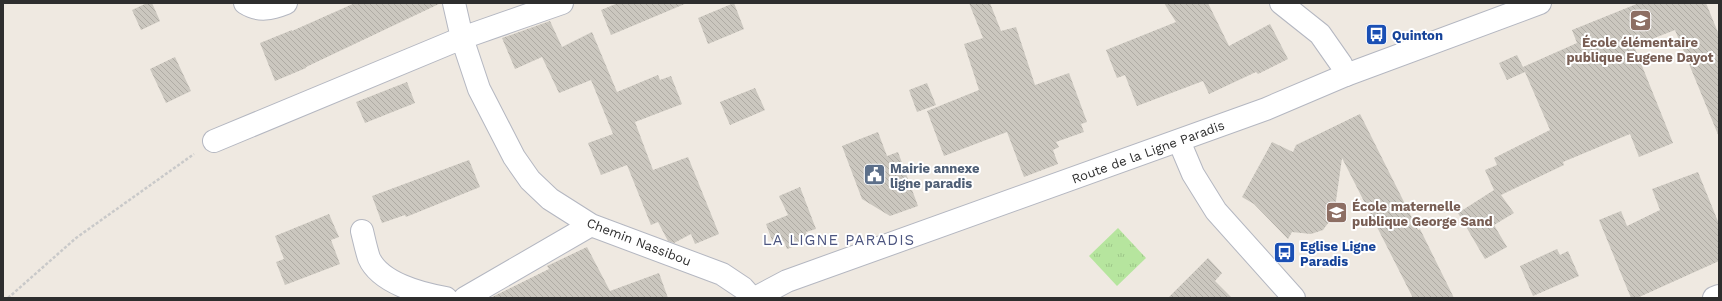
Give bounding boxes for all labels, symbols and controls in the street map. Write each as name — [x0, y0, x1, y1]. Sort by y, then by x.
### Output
school or university icon: École élémentaire publique Eugene Dayot — [1627, 7, 1653, 33]
bus stop icon: Quinton — [1363, 22, 1389, 48]
place label: Quinton — [1392, 28, 1443, 43]
place label: École élémentaire publique Eugene Dayot — [1566, 34, 1714, 65]
street label: Route de la Ligne Paradis — [1070, 117, 1227, 187]
place label: Mairie annexe ligne paradis — [890, 161, 980, 191]
public building icon: Mairie annexe ligne paradis — [862, 162, 888, 188]
place label: École maternelle publique George Sand — [1352, 198, 1493, 229]
school or university icon: École maternelle publique George Sand — [1323, 200, 1349, 226]
street label: Chemin Nassibou — [585, 215, 693, 269]
district label: LA LIGNE PARADIS — [763, 231, 915, 249]
place label: Eglise Ligne Paradis — [1300, 239, 1377, 269]
bus stop icon: Eglise Ligne Paradis — [1271, 240, 1297, 266]

